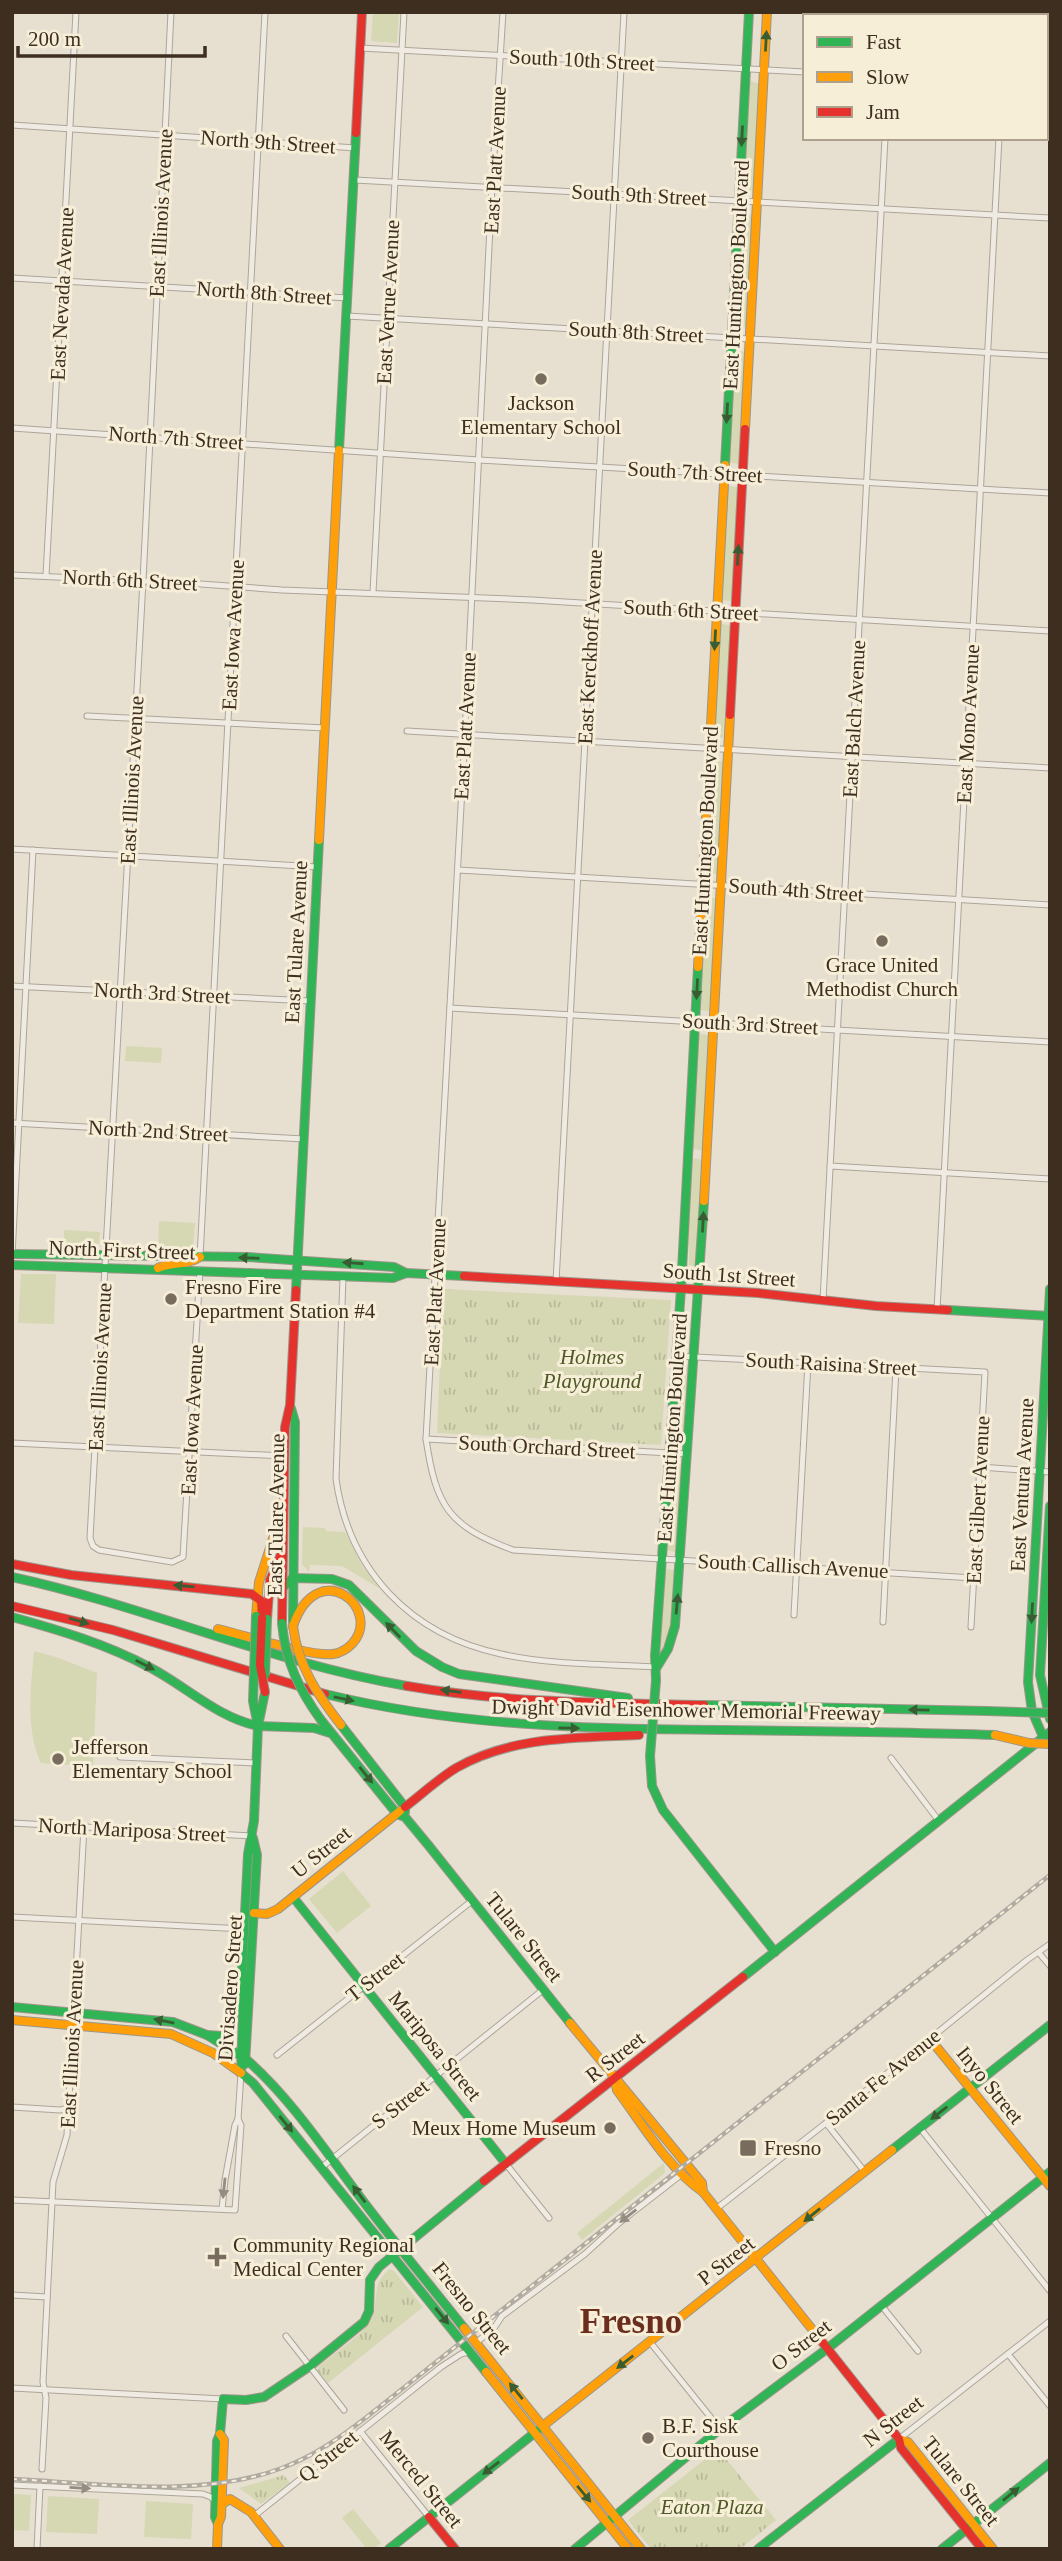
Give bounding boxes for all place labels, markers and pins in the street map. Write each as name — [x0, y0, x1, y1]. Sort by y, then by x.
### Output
marker: Jackson Elementary School — [533, 371, 549, 387]
place label: Jackson Elementary School — [461, 391, 621, 439]
marker: Grace United Methodist Church — [874, 933, 890, 949]
place label: Grace United Methodist Church — [806, 953, 959, 1001]
place label: Fresno Fire Department Station #4 — [185, 1275, 376, 1323]
marker: Fresno Fire Department Station #4 — [163, 1291, 179, 1307]
place label: Jefferson Elementary School — [72, 1735, 233, 1783]
marker: Jefferson Elementary School — [50, 1751, 66, 1767]
place label: Meux Home Museum — [412, 2116, 596, 2140]
marker: Meux Home Museum — [602, 2120, 618, 2136]
place label: Fresno — [764, 2136, 821, 2160]
marker: Fresno — [738, 2138, 758, 2158]
place label: Community Regional Medical Center — [233, 2233, 415, 2281]
marker: Community Regional Medical Center — [207, 2247, 227, 2267]
place label: B.F. Sisk Courthouse — [662, 2414, 759, 2462]
marker: B.F. Sisk Courthouse — [640, 2430, 656, 2446]

